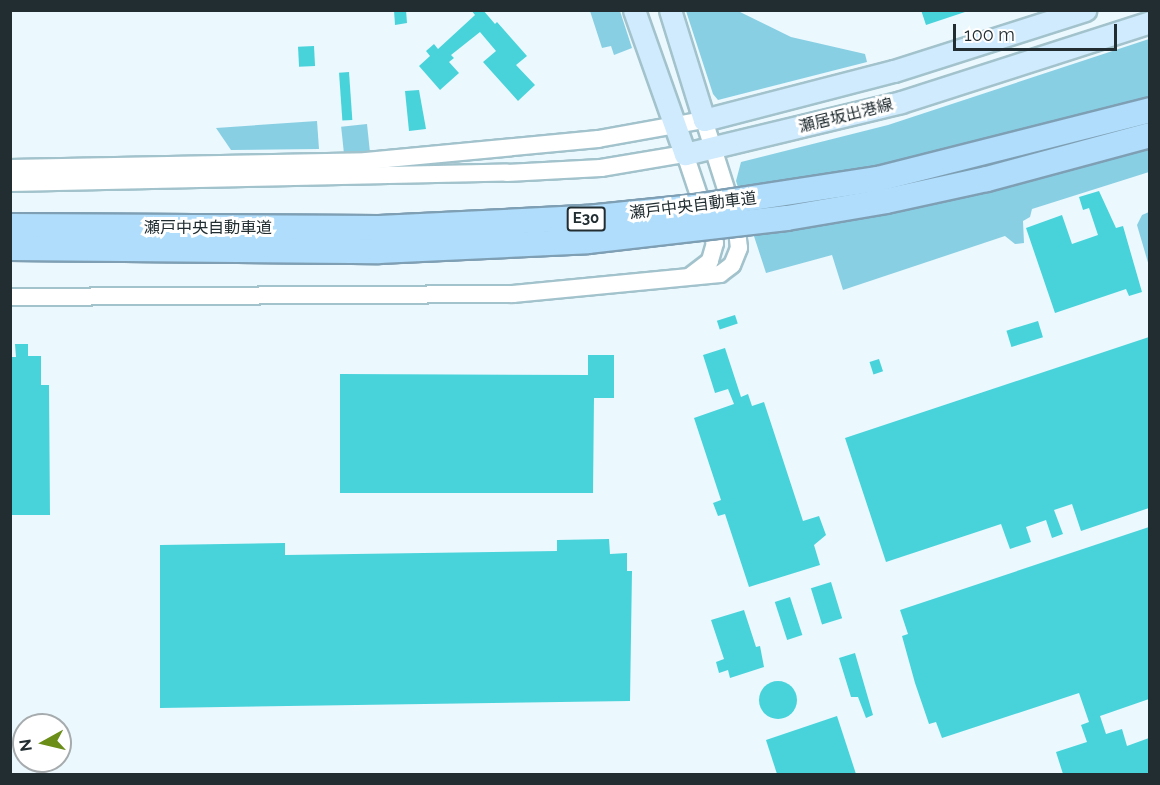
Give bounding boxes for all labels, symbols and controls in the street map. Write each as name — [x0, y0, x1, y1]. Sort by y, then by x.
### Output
scale bar — [956, 12, 1120, 50]
text: 100 m — [964, 24, 1015, 45]
street label: 瀬居坂出港線 — [797, 95, 895, 137]
street label: 瀬戸中央自動車道 — [628, 189, 758, 223]
road number: E30 — [566, 207, 606, 231]
street label: 瀬戸中央自動車道 — [144, 218, 272, 238]
north arrow — [12, 713, 72, 773]
text: N — [15, 738, 36, 753]

